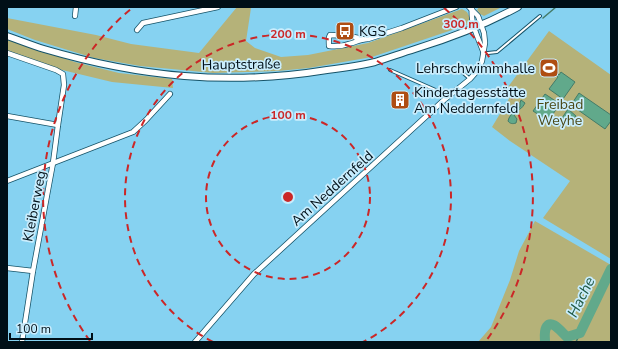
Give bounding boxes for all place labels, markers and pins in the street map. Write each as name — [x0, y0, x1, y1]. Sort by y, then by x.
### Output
bus stop icon: KGS — [334, 20, 356, 42]
place label: KGS — [359, 22, 387, 41]
sports icon: Lehrschwimmhalle — [538, 57, 560, 79]
place label: Lehrschwimmhalle — [416, 59, 535, 78]
place label: Kindertagesstätte Am Neddernfeld — [414, 83, 526, 118]
building icon: Kindertagesstätte Am Neddernfeld — [389, 89, 411, 111]
centre of rings — [281, 190, 295, 204]

